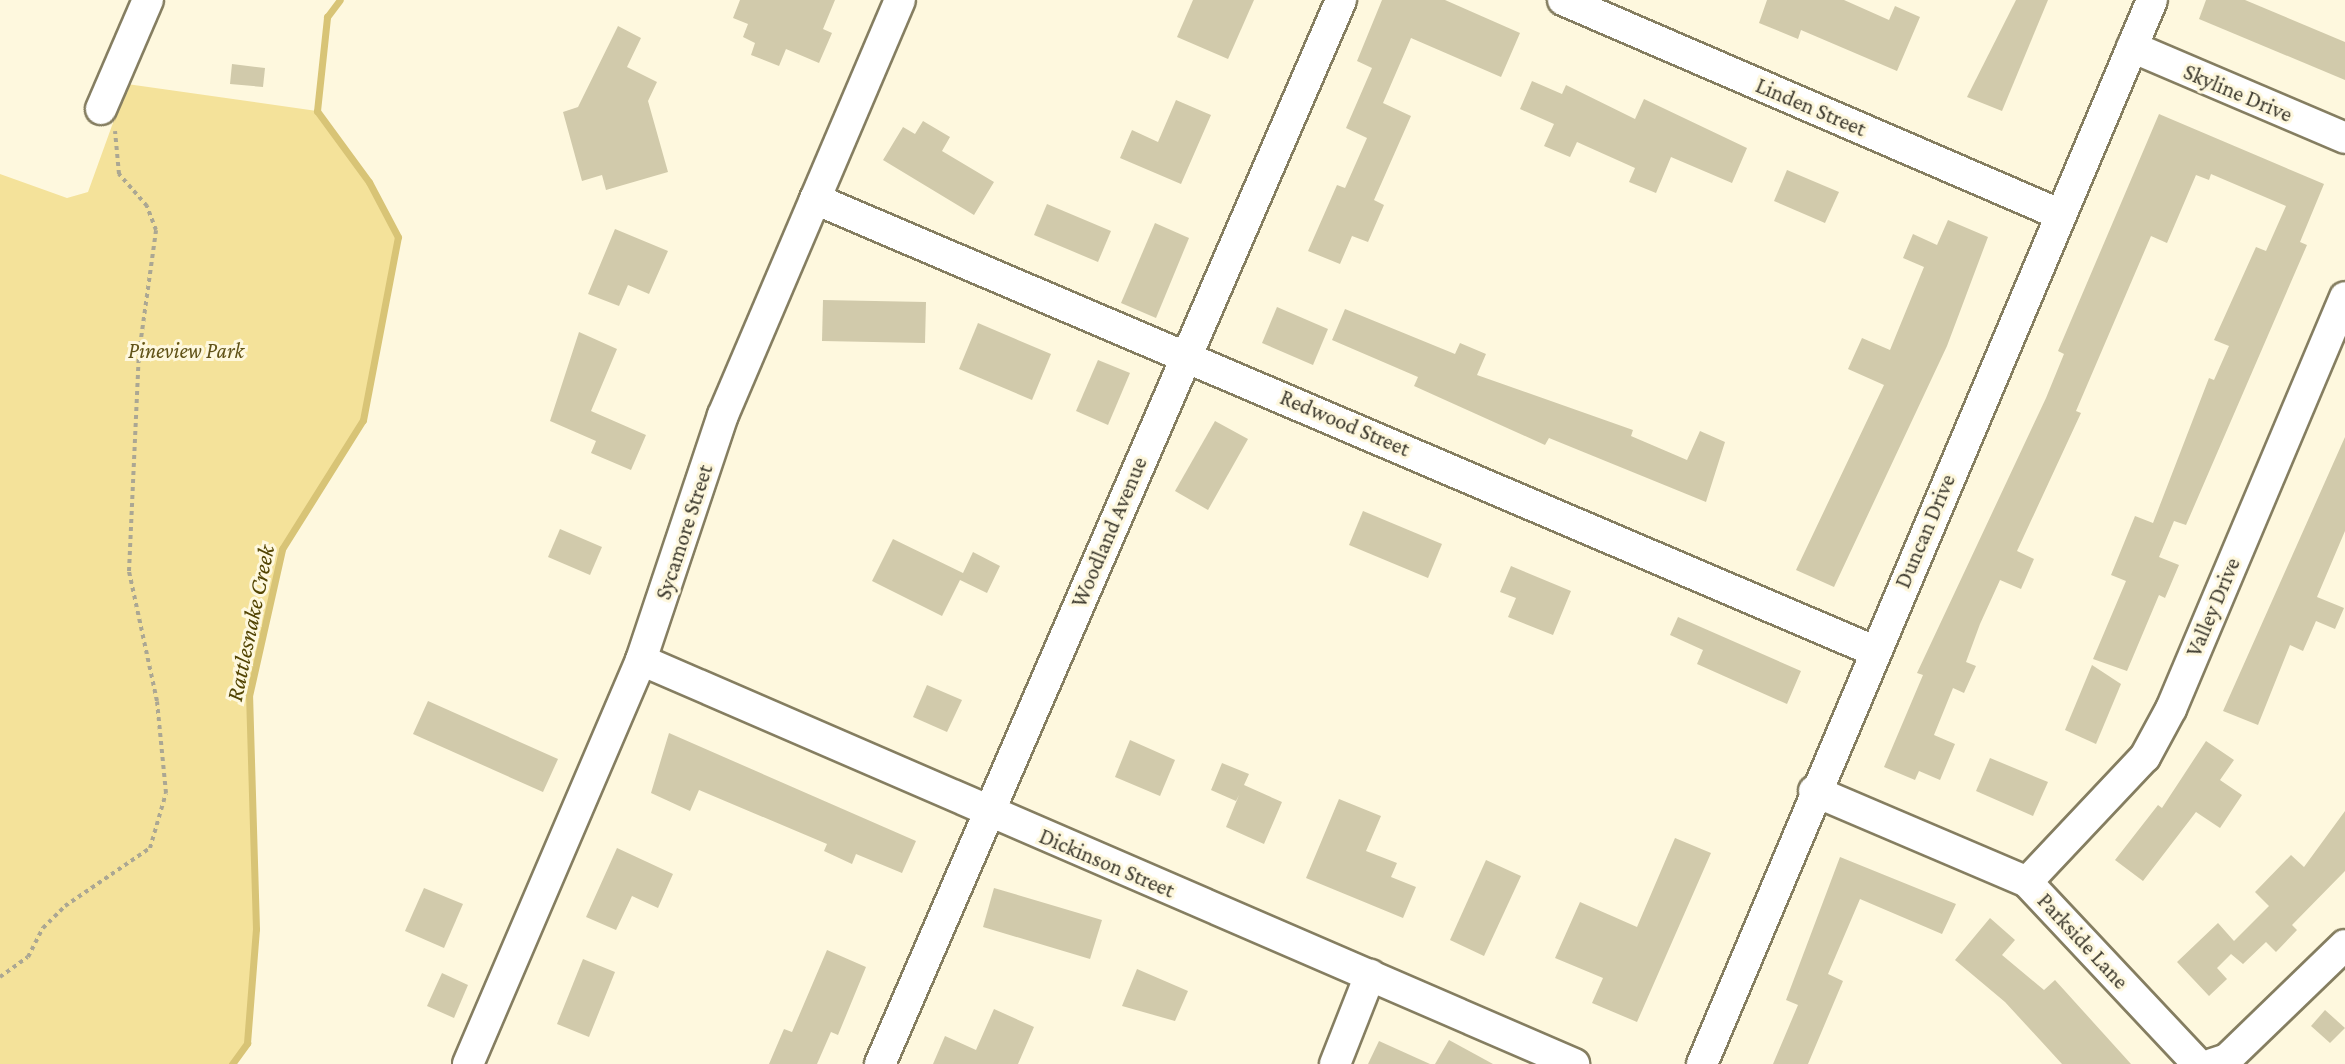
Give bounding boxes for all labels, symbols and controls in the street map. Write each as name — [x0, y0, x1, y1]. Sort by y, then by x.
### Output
street label: Skyline Drive — [2180, 58, 2296, 128]
street label: Linden Street — [1752, 72, 1870, 142]
park label: Pineview Park — [128, 338, 244, 364]
street label: Redwood Street — [1276, 384, 1414, 462]
street label: Woodland Avenue — [1065, 453, 1153, 611]
street label: Sycamore Street — [650, 461, 718, 603]
street label: Duncan Drive — [1889, 470, 1961, 592]
water label: Rattlesnake Creek — [219, 542, 281, 704]
street label: Valley Drive — [2180, 553, 2246, 661]
street label: Dickinson Street — [1035, 823, 1179, 903]
street label: Parkside Lane — [2032, 888, 2134, 994]

